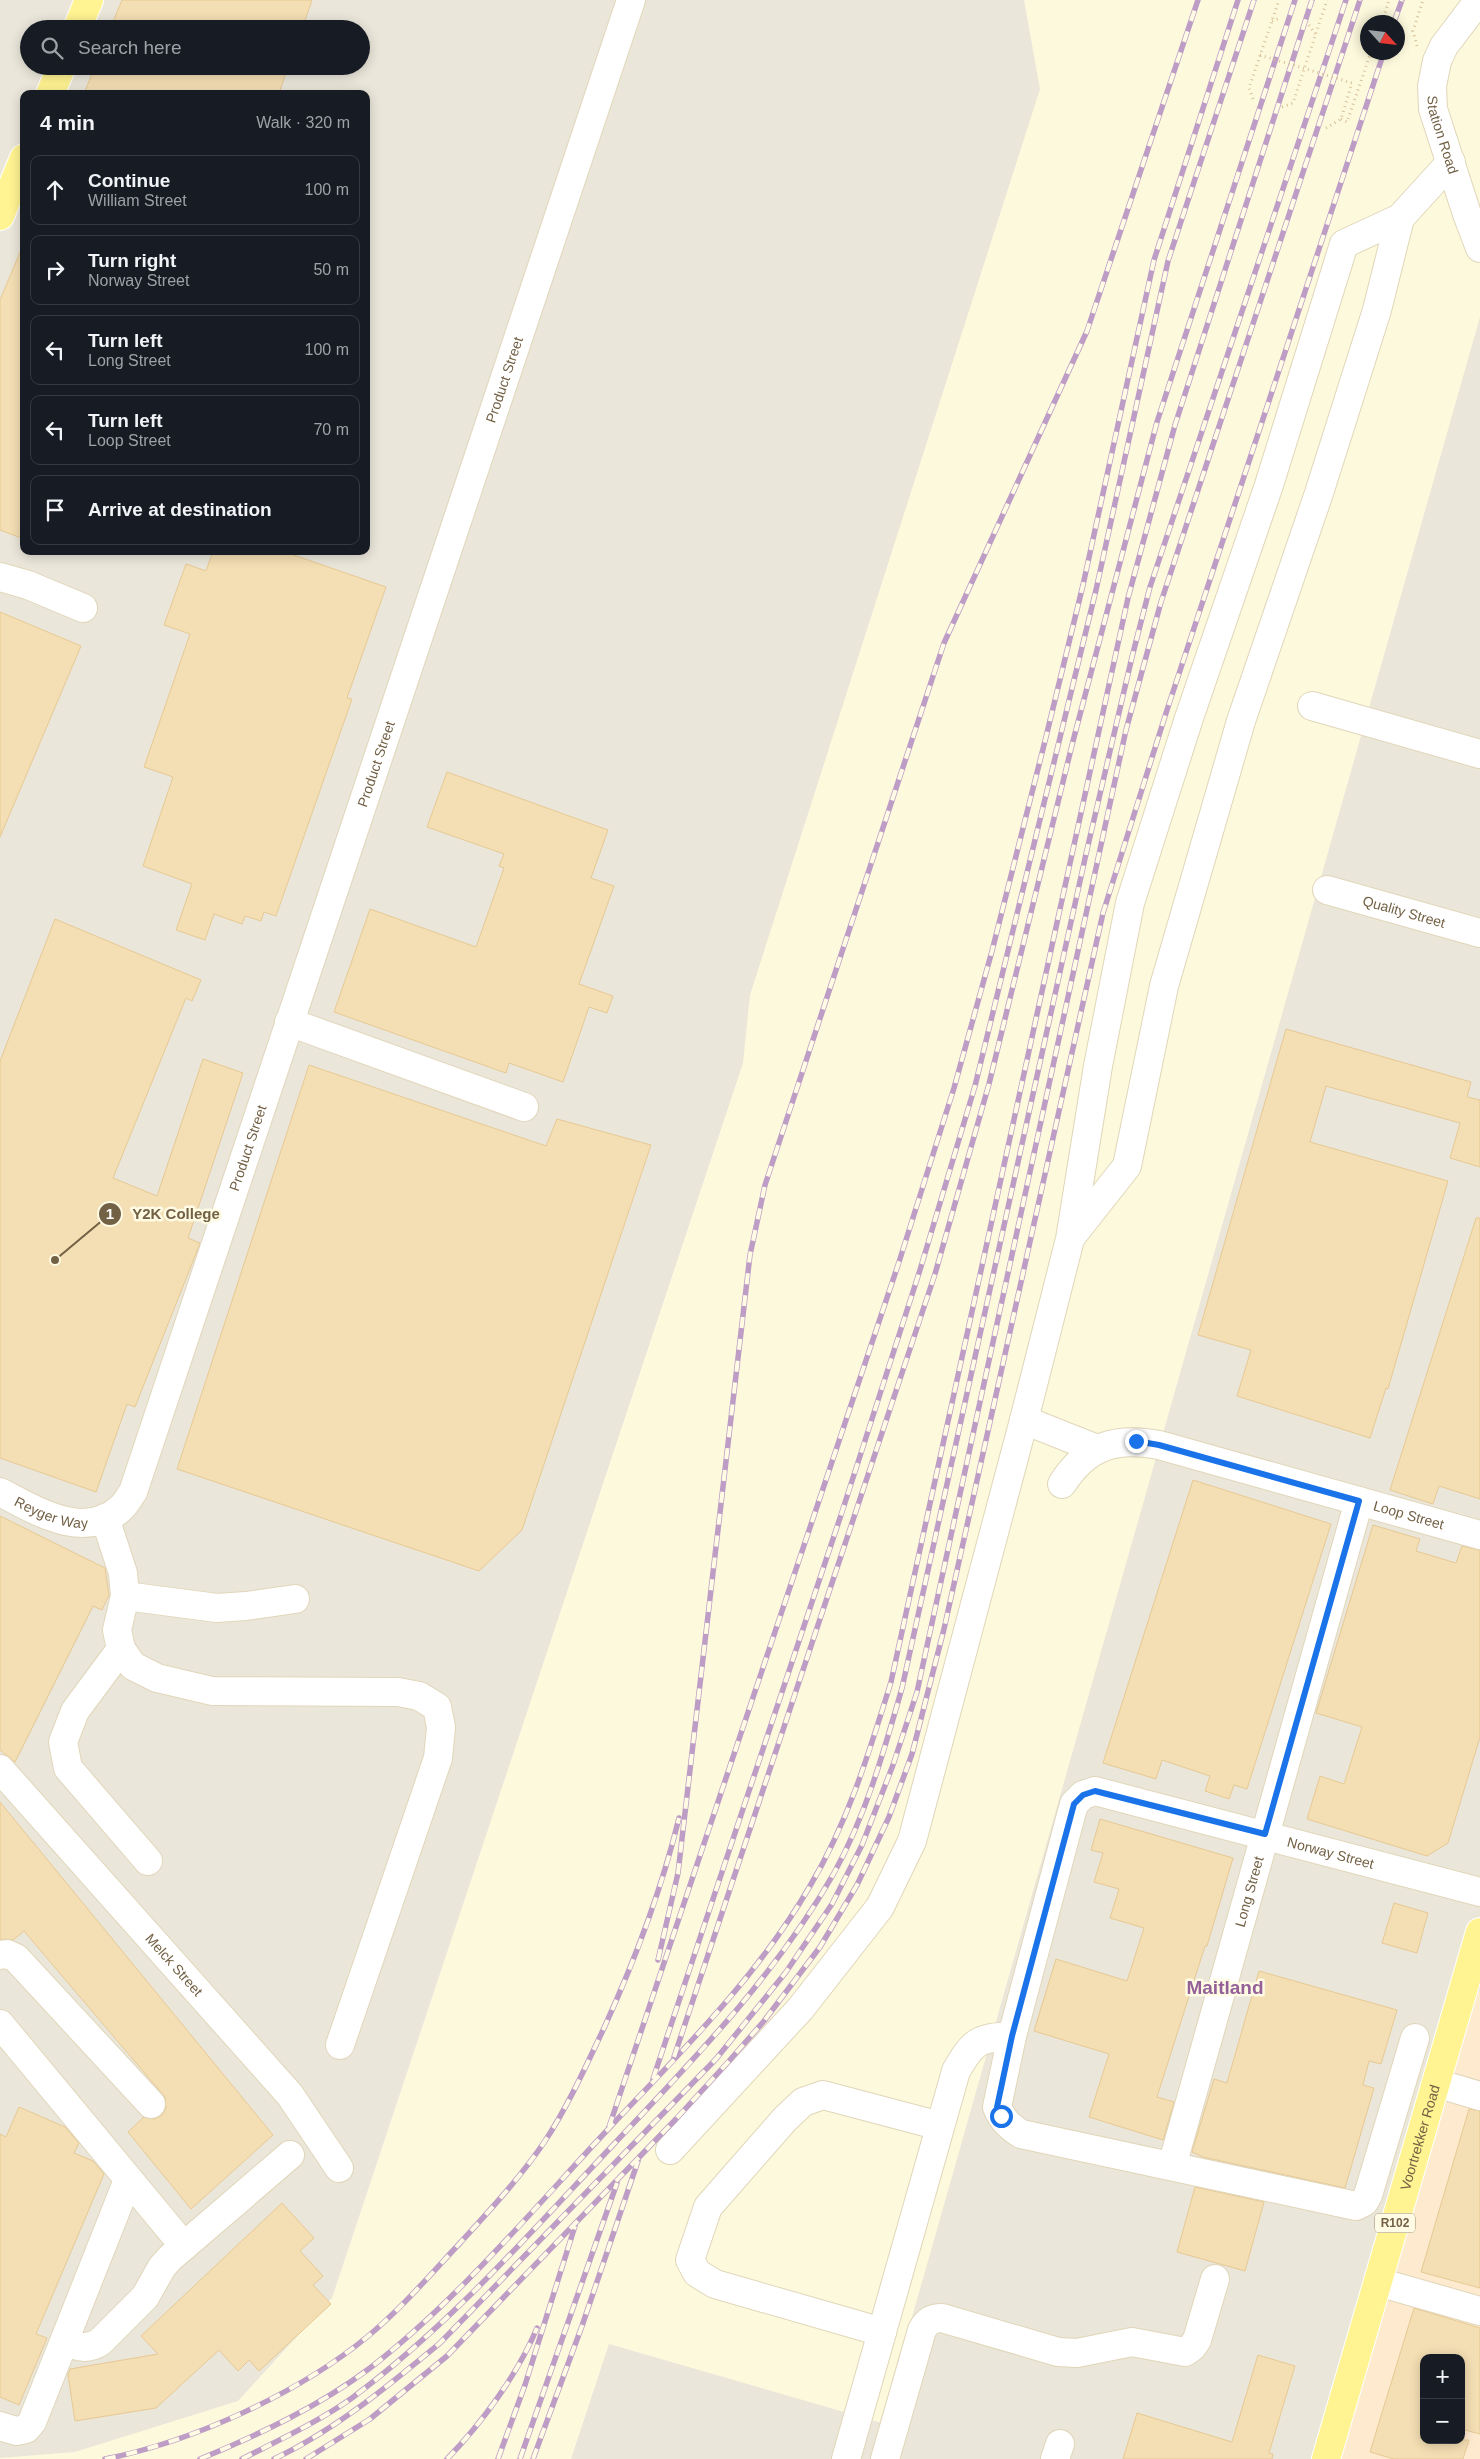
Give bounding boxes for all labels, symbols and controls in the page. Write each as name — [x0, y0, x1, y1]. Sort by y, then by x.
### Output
north arrow — [1360, 15, 1405, 60]
search box — [20, 20, 370, 75]
icon: search — [38, 34, 66, 62]
text: Search here — [78, 37, 182, 58]
street label: Station Road — [1424, 95, 1461, 176]
text: 4 min — [40, 111, 95, 134]
text: Walk · 320 m — [256, 114, 350, 131]
text: Continue — [88, 170, 170, 191]
icon: ahead — [41, 176, 69, 204]
text: 100 m — [305, 181, 349, 198]
text: William Street — [88, 192, 187, 209]
text: Turn right — [88, 250, 176, 271]
icon: right — [41, 256, 69, 284]
text: 50 m — [313, 261, 349, 278]
text: Norway Street — [88, 272, 189, 289]
text: Turn left — [88, 330, 163, 351]
street label: Product Street — [482, 335, 526, 425]
icon: left — [41, 336, 69, 364]
text: 100 m — [305, 341, 349, 358]
text: Long Street — [88, 352, 171, 369]
text: Turn left — [88, 410, 163, 431]
icon: left — [41, 416, 69, 444]
text: 70 m — [313, 421, 349, 438]
text: Loop Street — [88, 432, 171, 449]
icon: arrive — [41, 496, 69, 524]
text: Arrive at destination — [88, 499, 272, 520]
street label: Product Street — [354, 719, 398, 809]
street label: Quality Street — [1361, 892, 1447, 931]
street label: Product Street — [226, 1103, 270, 1193]
callout: Y2K College — [98, 1199, 230, 1229]
text: 1 — [106, 1205, 114, 1222]
text: Y2K College — [132, 1205, 220, 1222]
route end — [1125, 1430, 1148, 1453]
street label: Reyger Way — [12, 1493, 88, 1531]
street label: Loop Street — [1372, 1498, 1446, 1533]
street label: Norway Street — [1286, 1834, 1376, 1872]
street label: Long Street — [1232, 1854, 1267, 1929]
street label: Melck Street — [142, 1930, 206, 1999]
district label: Maitland — [1186, 1977, 1264, 1998]
street label: Voortrekker Road — [1397, 2083, 1443, 2192]
route start — [990, 2105, 1013, 2128]
road number: R102 — [1375, 2214, 1415, 2232]
map controls — [1420, 2354, 1465, 2444]
button: + — [1420, 2354, 1465, 2399]
button: − — [1420, 2399, 1465, 2444]

